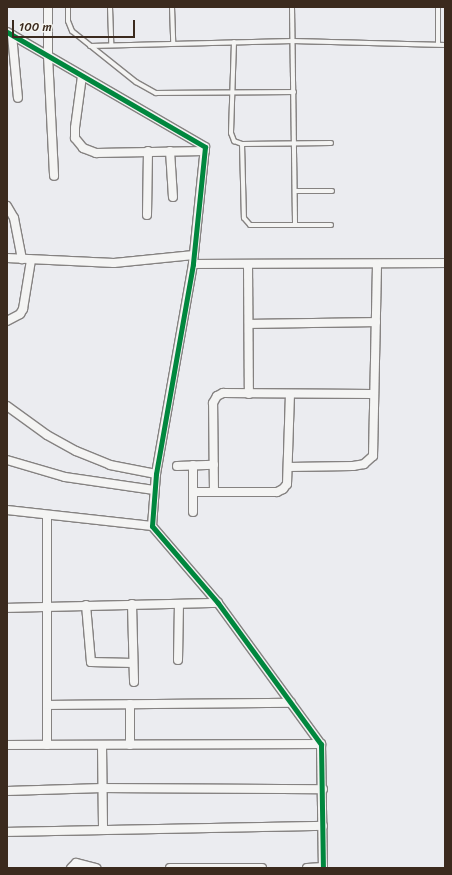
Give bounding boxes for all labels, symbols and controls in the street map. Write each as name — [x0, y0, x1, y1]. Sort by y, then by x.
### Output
scale bar — [14, 12, 137, 38]
text: 100 m — [19, 16, 52, 38]

